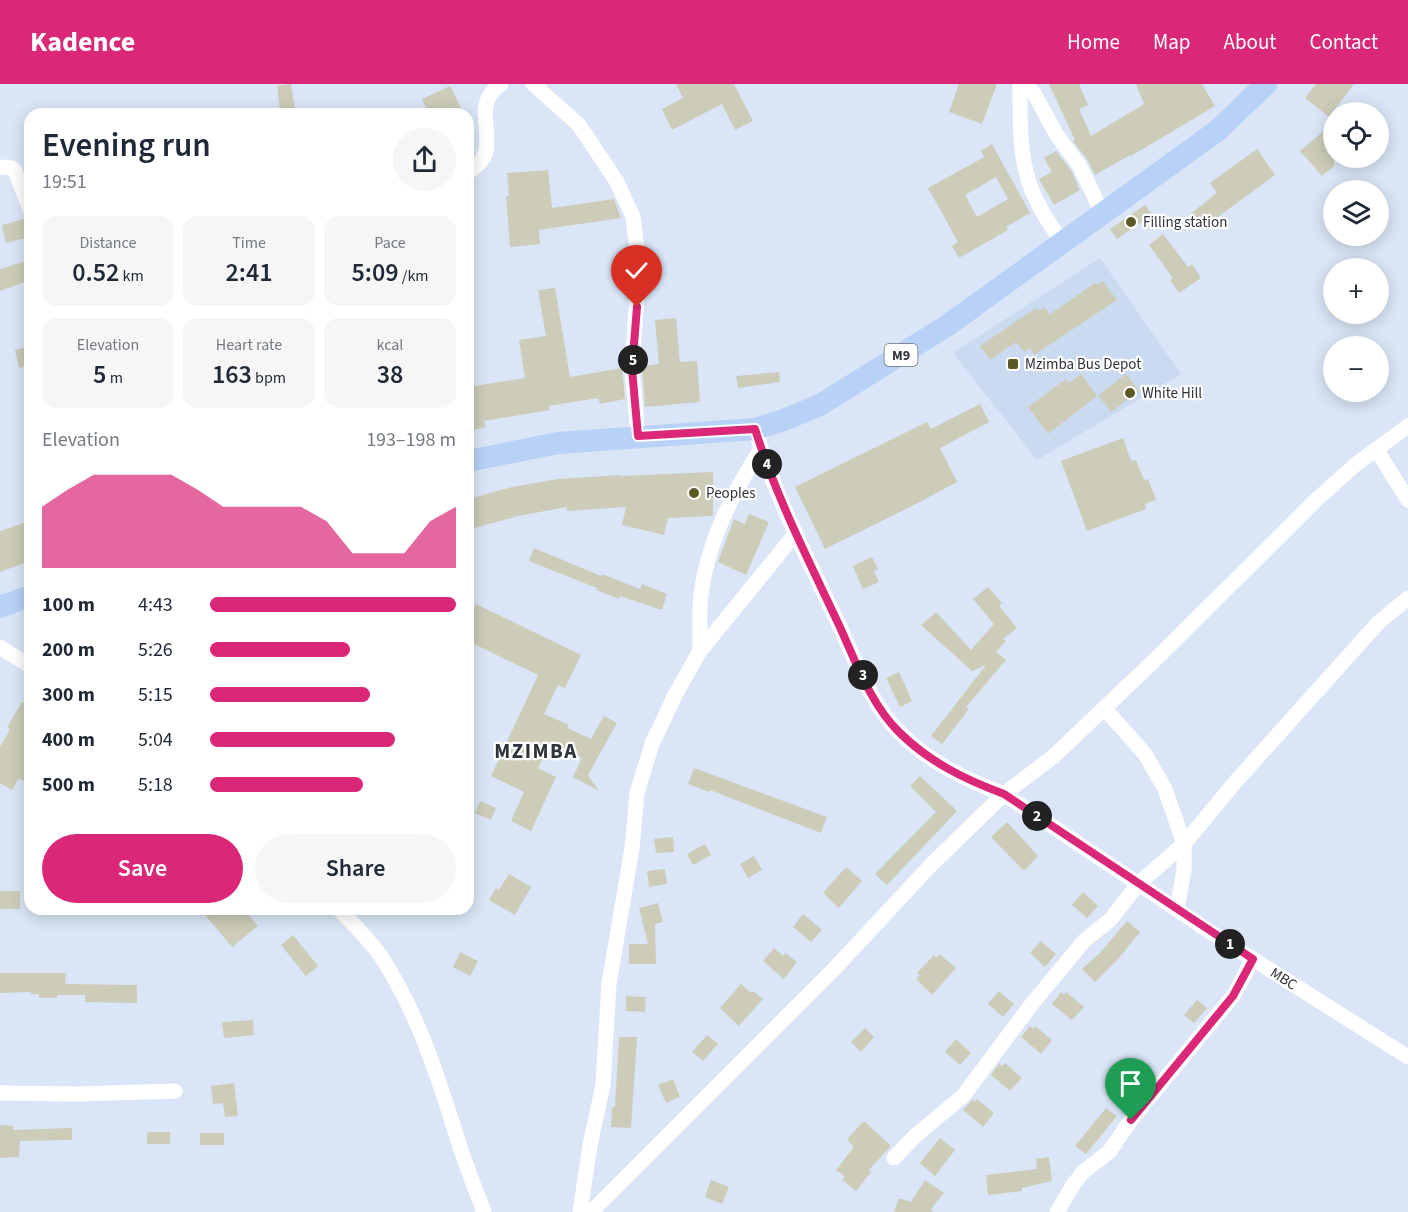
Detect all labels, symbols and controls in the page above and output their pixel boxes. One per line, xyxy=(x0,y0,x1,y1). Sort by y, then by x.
text: Kadence xyxy=(30,22,135,62)
text: Home xyxy=(1067,27,1120,57)
text: Map xyxy=(1153,27,1191,57)
text: About xyxy=(1224,27,1276,57)
text: Contact xyxy=(1309,27,1378,57)
map controls xyxy=(1323,102,1389,402)
button: locate xyxy=(1323,102,1389,168)
text: Evening run xyxy=(42,122,211,169)
button: share xyxy=(393,128,456,191)
text: 19:51 xyxy=(42,168,87,196)
button: layers xyxy=(1323,180,1389,246)
place label: Filling station xyxy=(1143,212,1227,233)
marker: Filling station xyxy=(1124,215,1138,229)
text: Distance xyxy=(80,232,136,254)
text: Time xyxy=(232,232,266,254)
text: Pace xyxy=(374,232,406,254)
pin xyxy=(611,245,662,307)
text: 0.52 xyxy=(72,254,119,291)
text: 2:41 xyxy=(225,254,273,291)
text: 5:09 xyxy=(351,254,399,291)
icon: check xyxy=(620,254,653,287)
button: + xyxy=(1323,258,1389,324)
text: km xyxy=(119,265,144,287)
text: /km xyxy=(399,265,429,287)
text: Elevation xyxy=(77,334,139,356)
text: Heart rate xyxy=(216,334,282,356)
text: kcal xyxy=(377,334,403,356)
button: − xyxy=(1323,336,1389,402)
road number: M9 xyxy=(884,344,918,366)
pin: 5 xyxy=(618,345,648,375)
text: 5 xyxy=(629,349,637,371)
place label: Mzimba Bus Depot xyxy=(1025,354,1141,375)
text: 5 xyxy=(93,356,106,393)
text: 163 xyxy=(212,356,252,393)
text: 38 xyxy=(377,356,403,393)
marker: Mzimba Bus Depot xyxy=(1006,357,1020,371)
text: m xyxy=(106,367,123,389)
text: bpm xyxy=(252,367,286,389)
place label: White Hill xyxy=(1142,383,1202,404)
marker: White Hill xyxy=(1123,386,1137,400)
text: Elevation xyxy=(42,426,120,454)
text: 193–198 m xyxy=(366,426,456,454)
pin: 4 xyxy=(752,449,782,479)
text: 4 xyxy=(763,453,771,475)
place label: Peoples xyxy=(706,483,756,504)
marker: Peoples xyxy=(687,486,701,500)
text: 100 m xyxy=(42,591,95,619)
text: 4:43 xyxy=(138,591,173,619)
text: 200 m xyxy=(42,636,95,664)
text: 5:26 xyxy=(138,636,173,664)
pin: 3 xyxy=(848,660,878,690)
text: 3 xyxy=(859,664,867,686)
text: 300 m xyxy=(42,681,95,709)
text: 5:15 xyxy=(138,681,173,709)
text: 400 m xyxy=(42,726,95,754)
text: 5:04 xyxy=(138,726,173,754)
district label: MZIMBA xyxy=(494,736,578,766)
text: 500 m xyxy=(42,771,95,799)
text: 5:18 xyxy=(138,771,173,799)
pin: 2 xyxy=(1022,801,1052,831)
text: 2 xyxy=(1033,805,1041,827)
button: Save xyxy=(42,834,243,903)
button: Share xyxy=(255,834,456,903)
pin: 1 xyxy=(1215,929,1245,959)
text: 1 xyxy=(1226,933,1234,955)
street label: MBC xyxy=(1266,963,1301,996)
pin xyxy=(1105,1058,1156,1120)
icon: arrive xyxy=(1114,1067,1147,1100)

